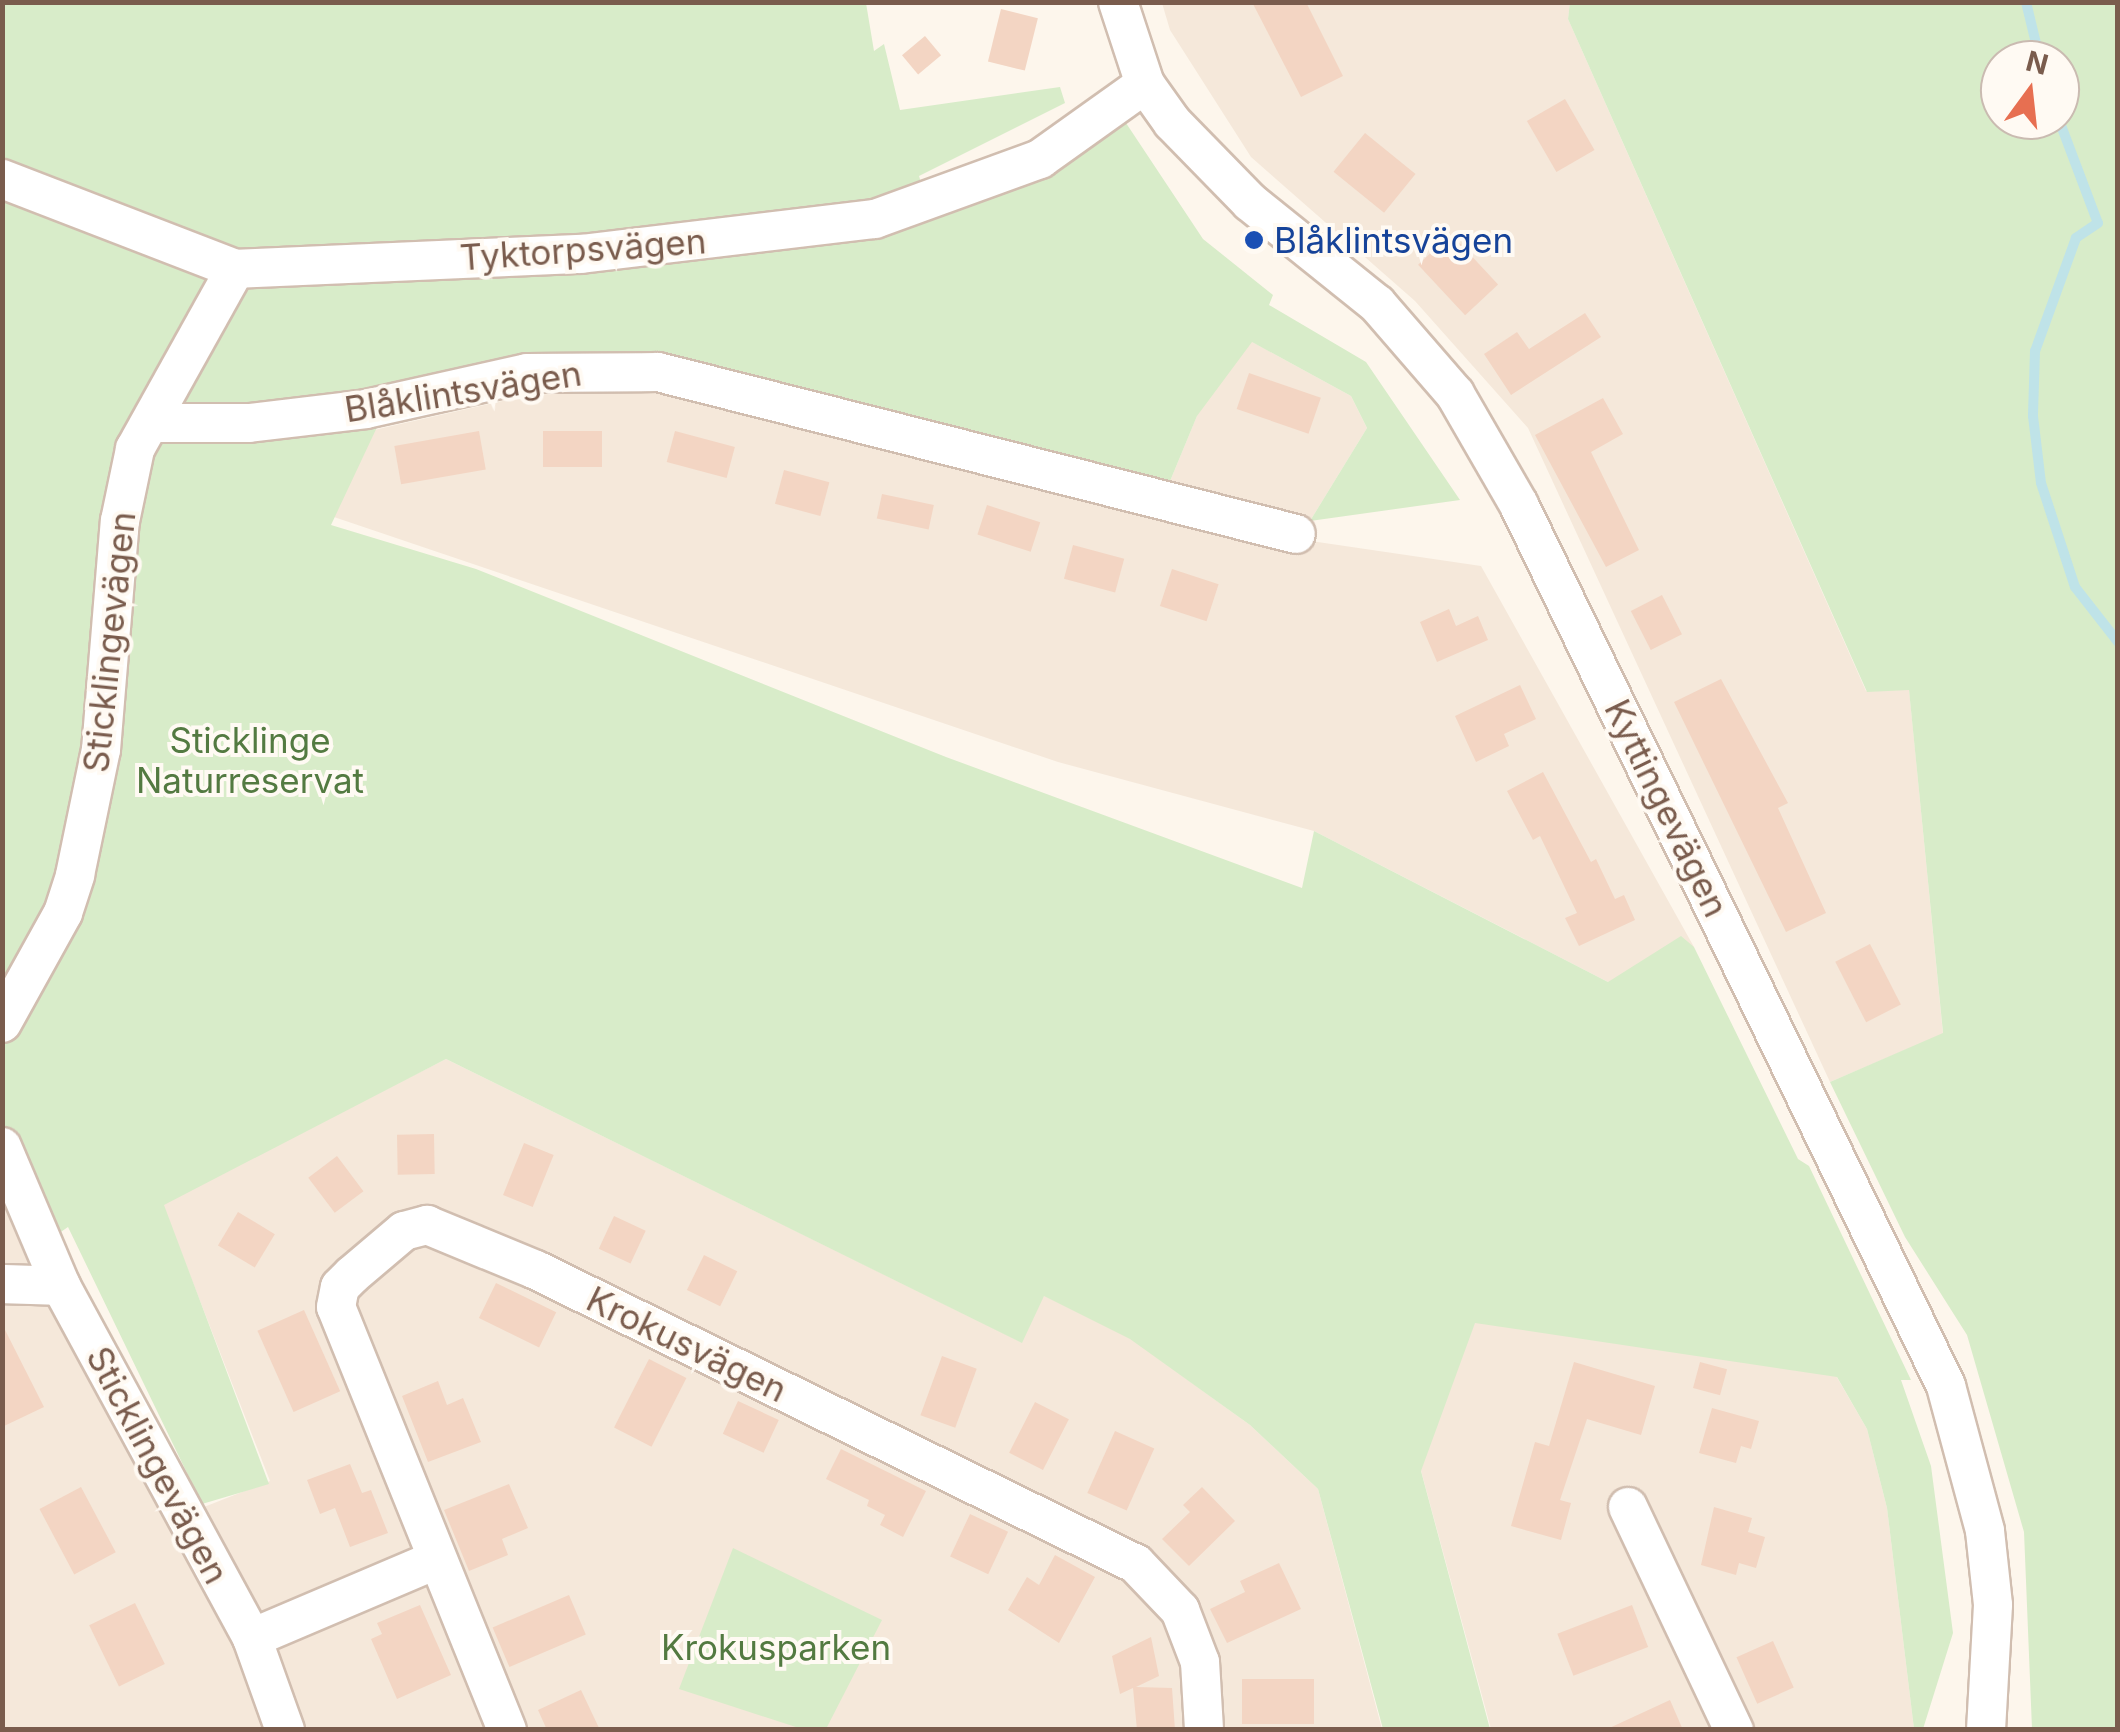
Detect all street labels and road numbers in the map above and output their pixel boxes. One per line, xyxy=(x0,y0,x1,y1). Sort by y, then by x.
street label: Tyktorpsvägen xyxy=(458,219,708,279)
street label: Blåklintsvägen xyxy=(342,352,584,430)
street label: Sticklingevägen xyxy=(74,509,144,775)
street label: Kyttingevägen xyxy=(1596,693,1738,923)
street label: Krokusvägen xyxy=(580,1278,794,1410)
street label: Sticklingevägen xyxy=(78,1339,238,1591)

